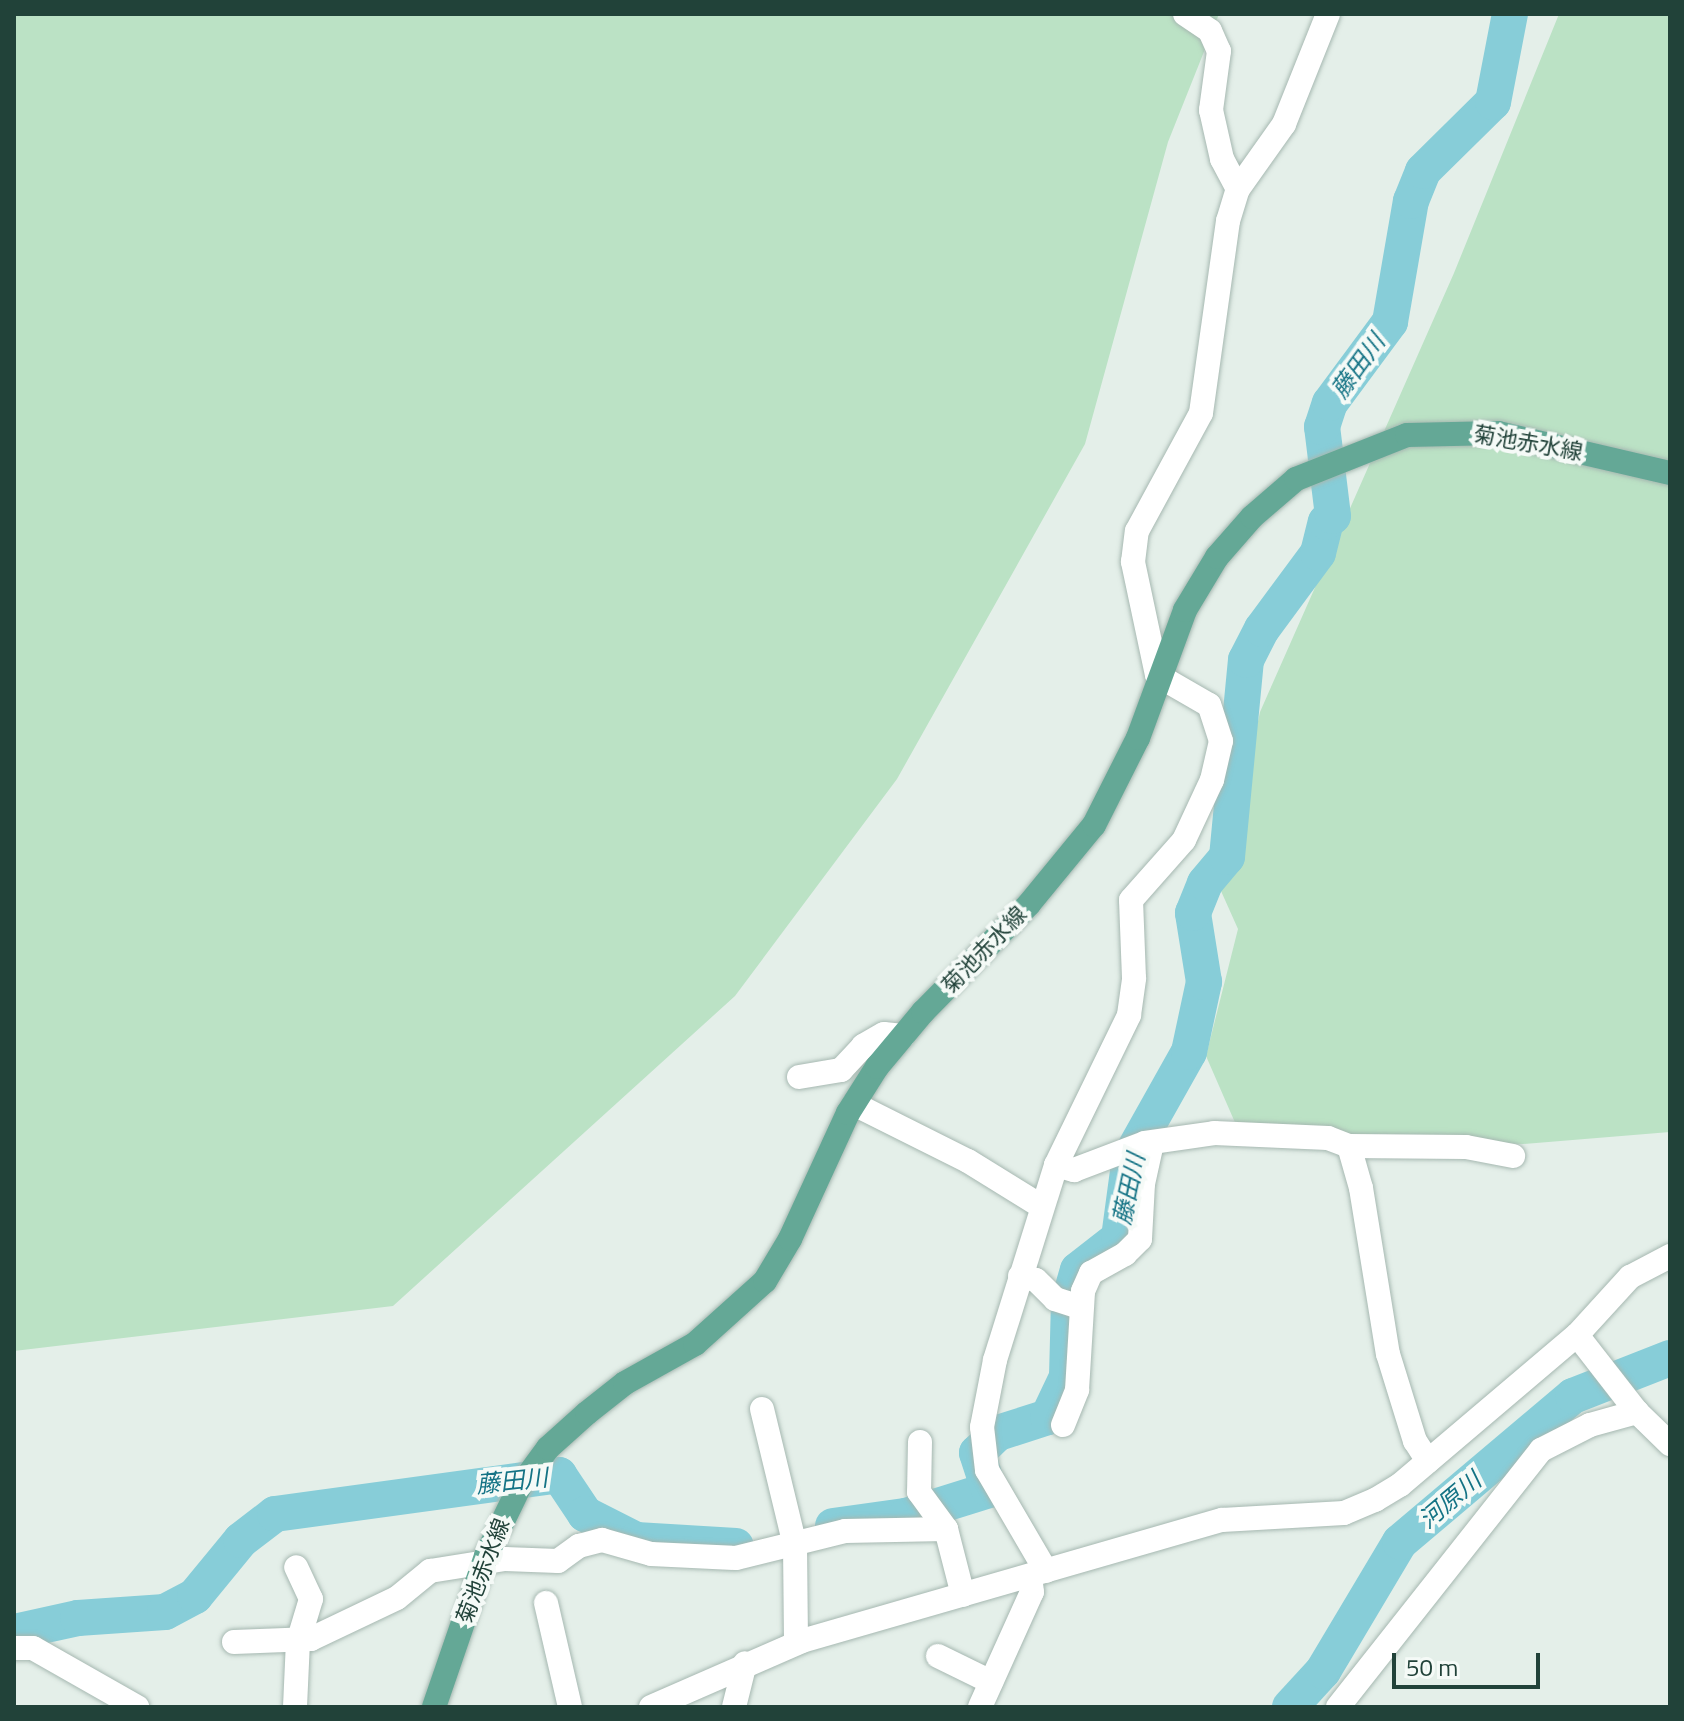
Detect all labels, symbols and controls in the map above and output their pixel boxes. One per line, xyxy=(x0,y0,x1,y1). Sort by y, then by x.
water label: 藤田川 xyxy=(1325,328,1391,404)
street label: 菊池赤水線 xyxy=(1472,420,1584,466)
street label: 菊池赤水線 xyxy=(936,901,1032,999)
water label: 藤田川 xyxy=(1107,1151,1151,1227)
water label: 藤田川 xyxy=(475,1463,549,1499)
water label: 河原川 xyxy=(1413,1466,1487,1534)
street label: 菊池赤水線 xyxy=(451,1515,515,1627)
scale bar xyxy=(1396,1637,1544,1687)
text: 50 m xyxy=(1406,1649,1458,1685)

